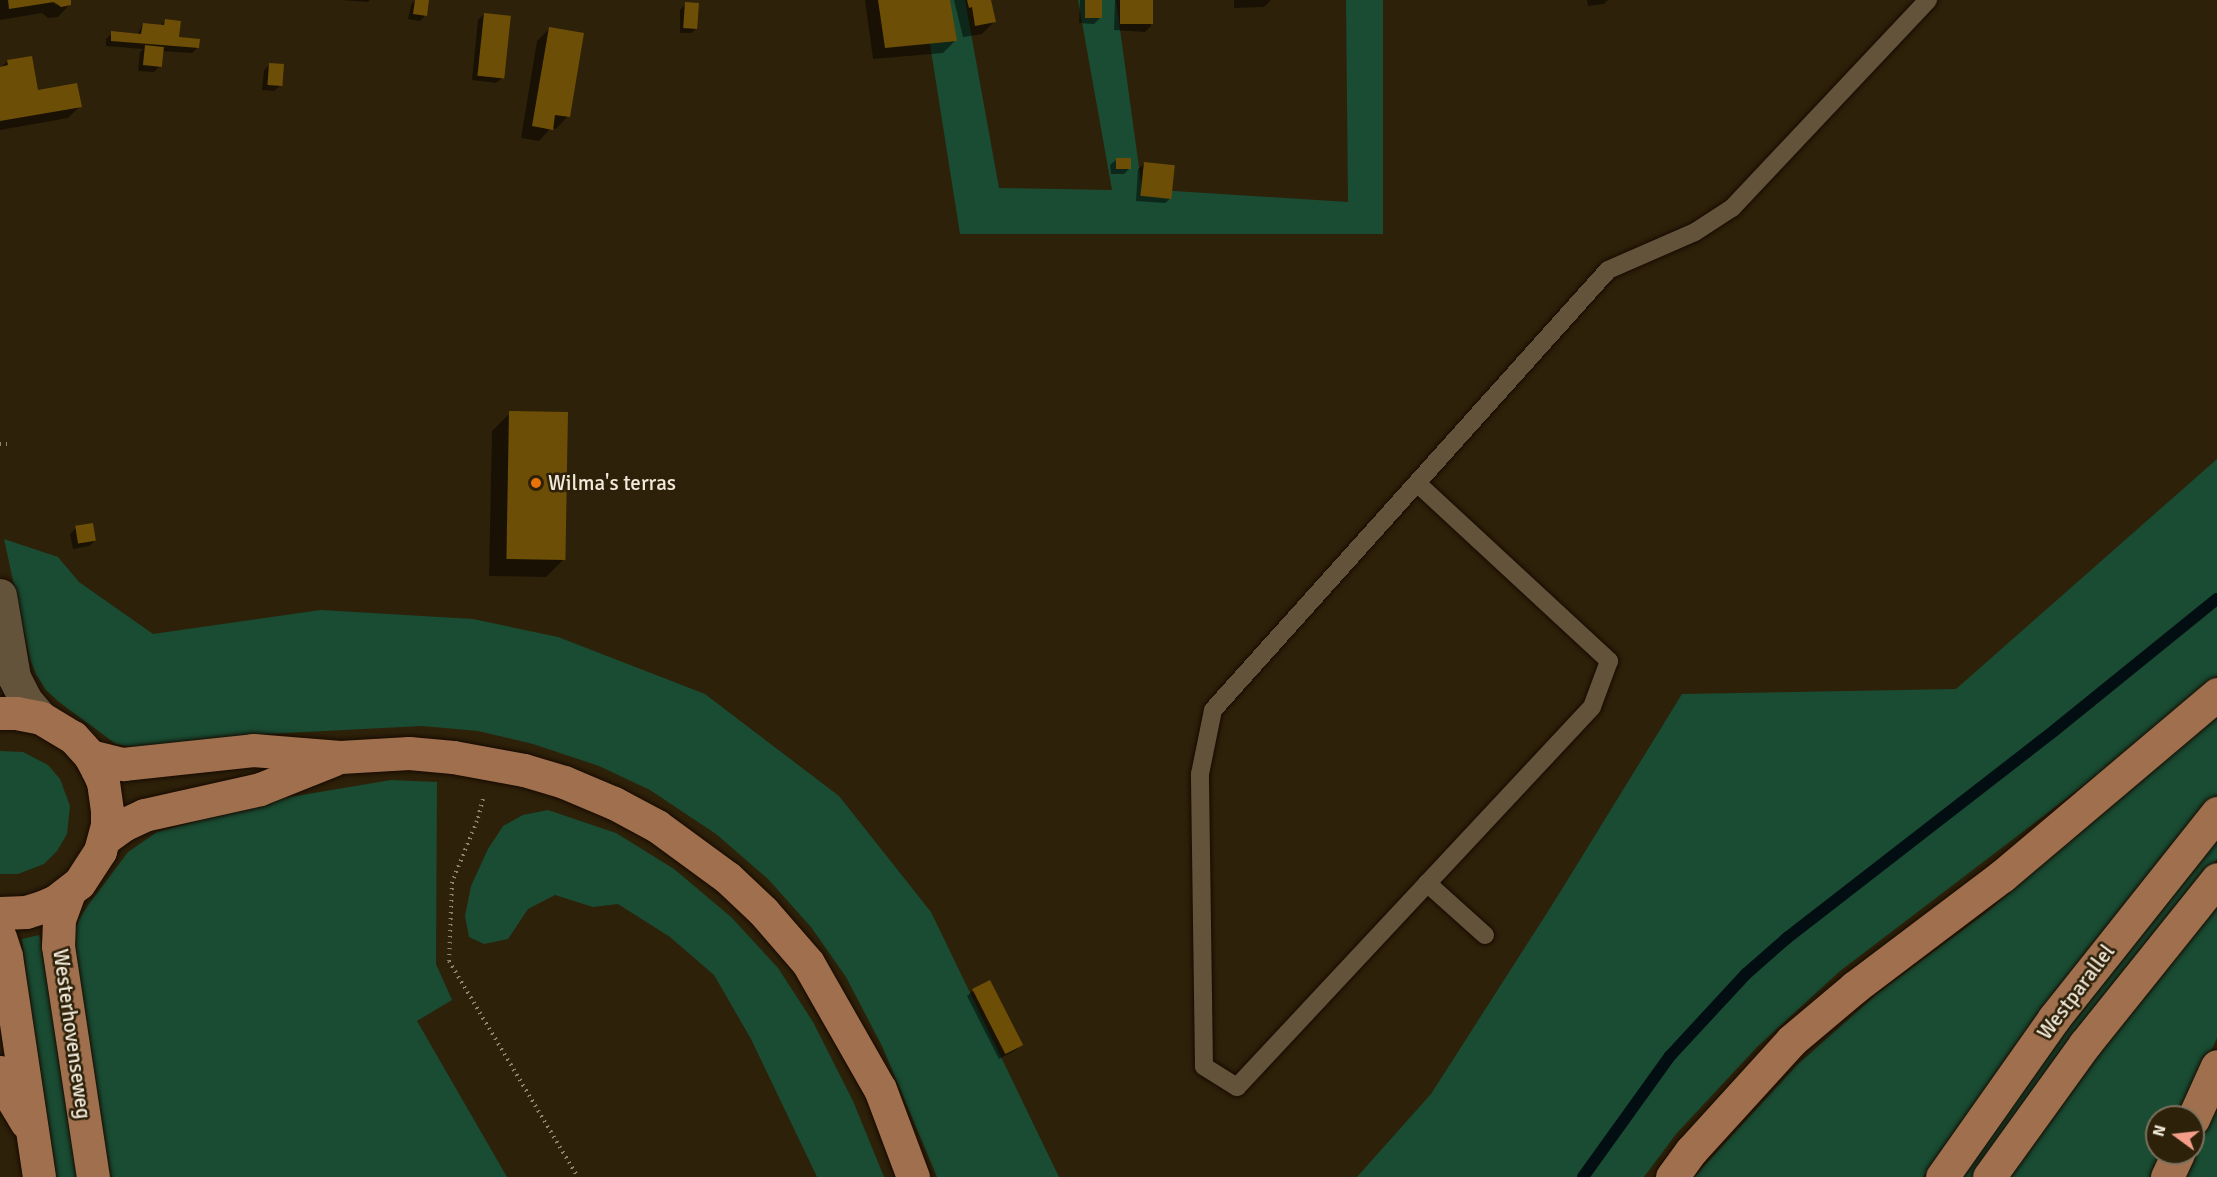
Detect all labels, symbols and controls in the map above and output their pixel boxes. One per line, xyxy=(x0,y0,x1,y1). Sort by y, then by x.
place label: Wilma's terras xyxy=(548,470,676,496)
marker: Wilma's terras xyxy=(529,476,543,490)
street label: Westparallel xyxy=(2032,939,2120,1045)
street label: Westerhovenseweg xyxy=(48,947,96,1121)
north arrow xyxy=(2145,1105,2205,1165)
text: N xyxy=(2148,1123,2171,1139)

